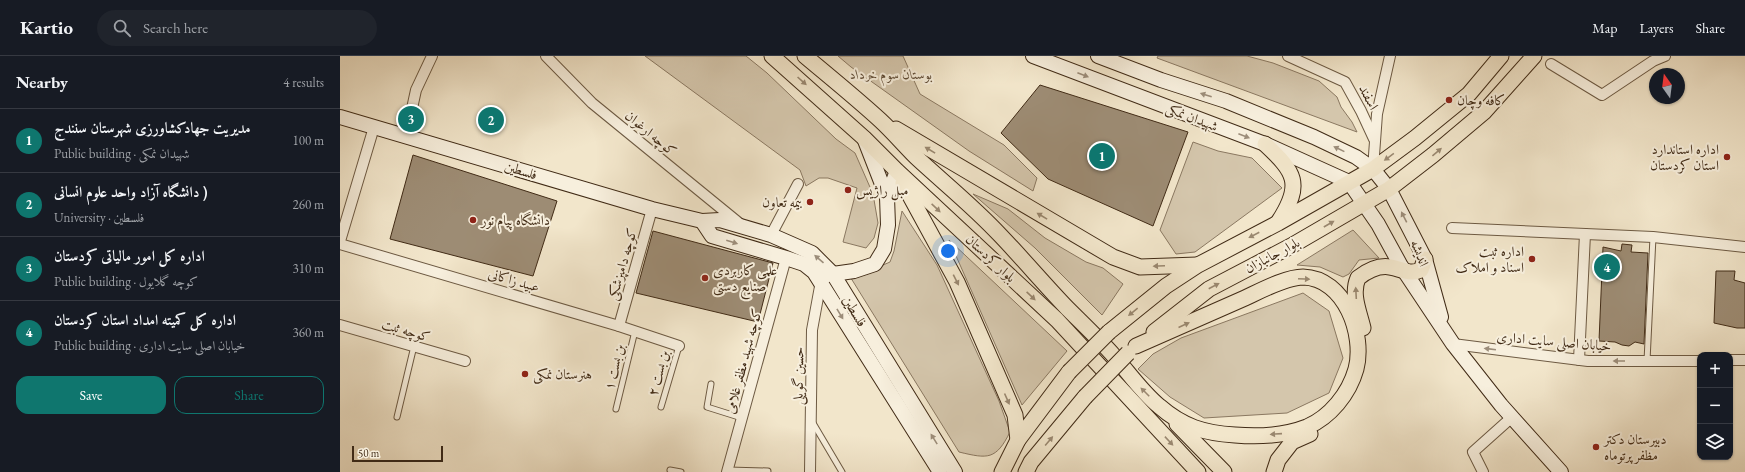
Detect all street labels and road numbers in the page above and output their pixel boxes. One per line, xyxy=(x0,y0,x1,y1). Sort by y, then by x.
street label: اسفند xyxy=(1355,81,1383,113)
street label: شهیدان نمکی xyxy=(1163,99,1221,136)
street label: کوچه ارغوان xyxy=(621,106,680,161)
street label: فلسطین xyxy=(502,157,540,183)
street label: کوچه دامپزشکی xyxy=(603,226,642,303)
street label: بلوار کردستان xyxy=(962,230,1020,286)
street label: بلوار جانبازان xyxy=(1241,233,1303,277)
street label: اندیشه xyxy=(1407,237,1433,269)
street label: عبید زاکانی xyxy=(486,264,542,296)
street label: فلسطین xyxy=(839,292,871,330)
street label: کوچه شهید مظفر غلامی xyxy=(720,307,767,416)
street label: کوچه ثبت xyxy=(379,314,432,346)
street label: خیابان اصلی سایت اداری xyxy=(1496,327,1612,356)
street label: بن بست ۱ xyxy=(600,342,628,392)
street label: حسین گویلی xyxy=(788,347,809,405)
street label: بن بست ۲ xyxy=(643,348,673,398)

